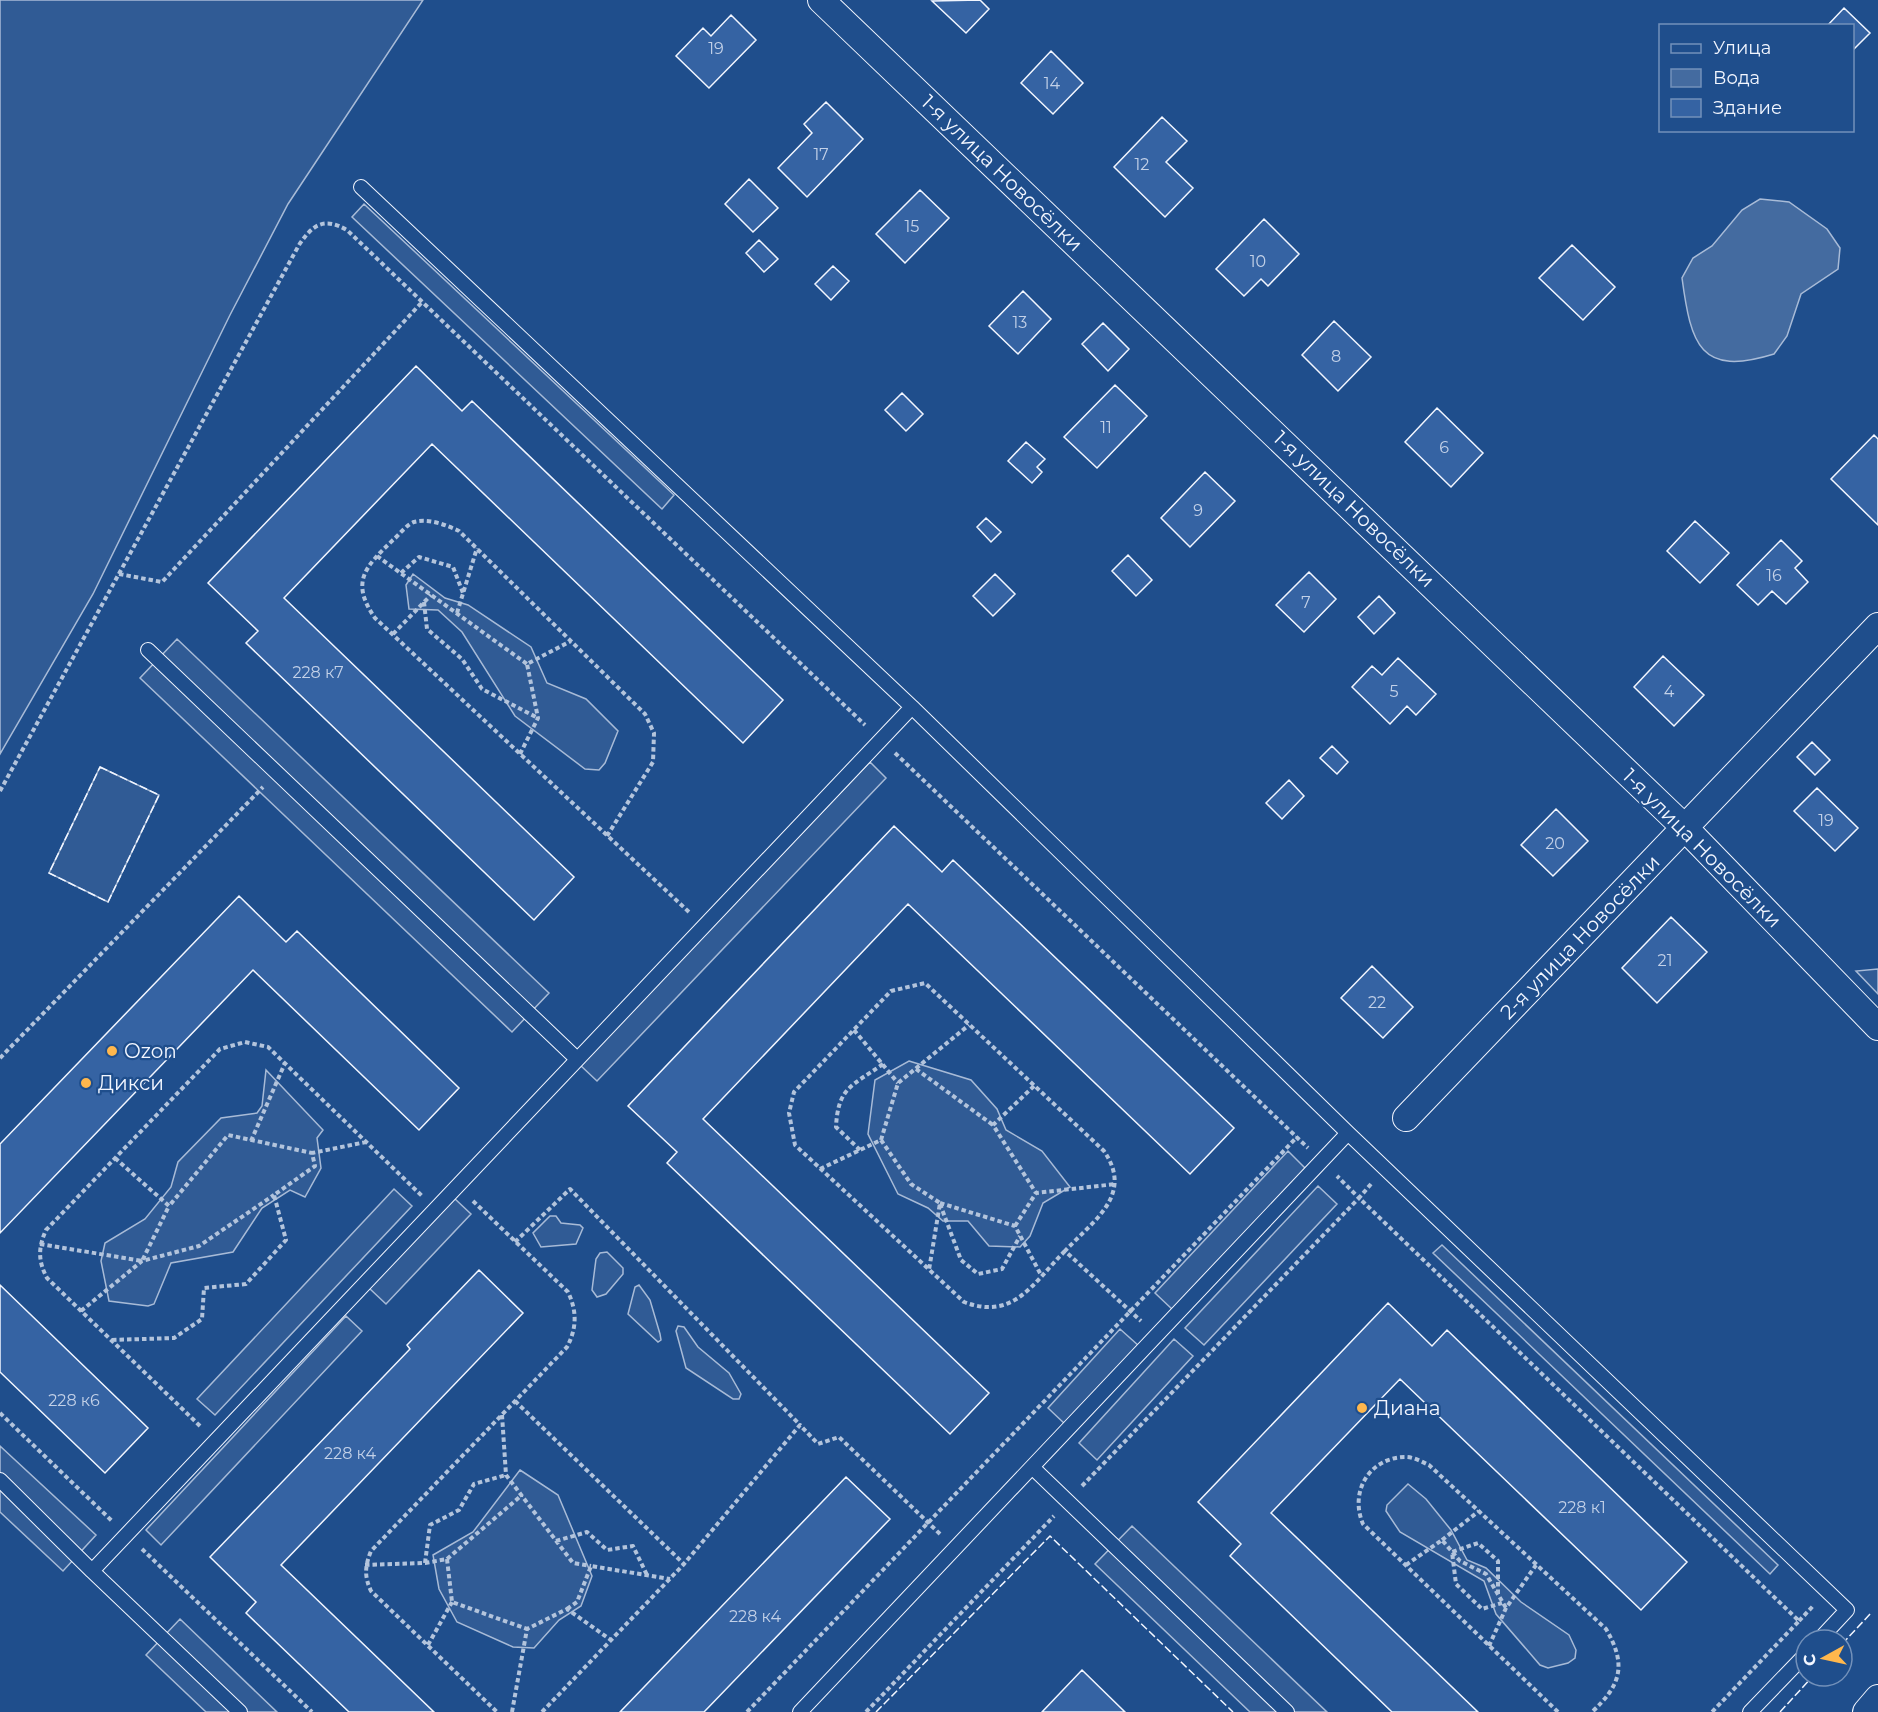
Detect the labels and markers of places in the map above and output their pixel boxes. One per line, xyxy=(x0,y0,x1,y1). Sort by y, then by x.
place label: Ozon xyxy=(124,1039,177,1063)
marker: Ozon xyxy=(105,1044,119,1058)
place label: Дикси xyxy=(98,1071,164,1095)
marker: Дикси xyxy=(79,1076,93,1090)
place label: Диана xyxy=(1374,1396,1440,1420)
marker: Диана xyxy=(1355,1401,1369,1415)

